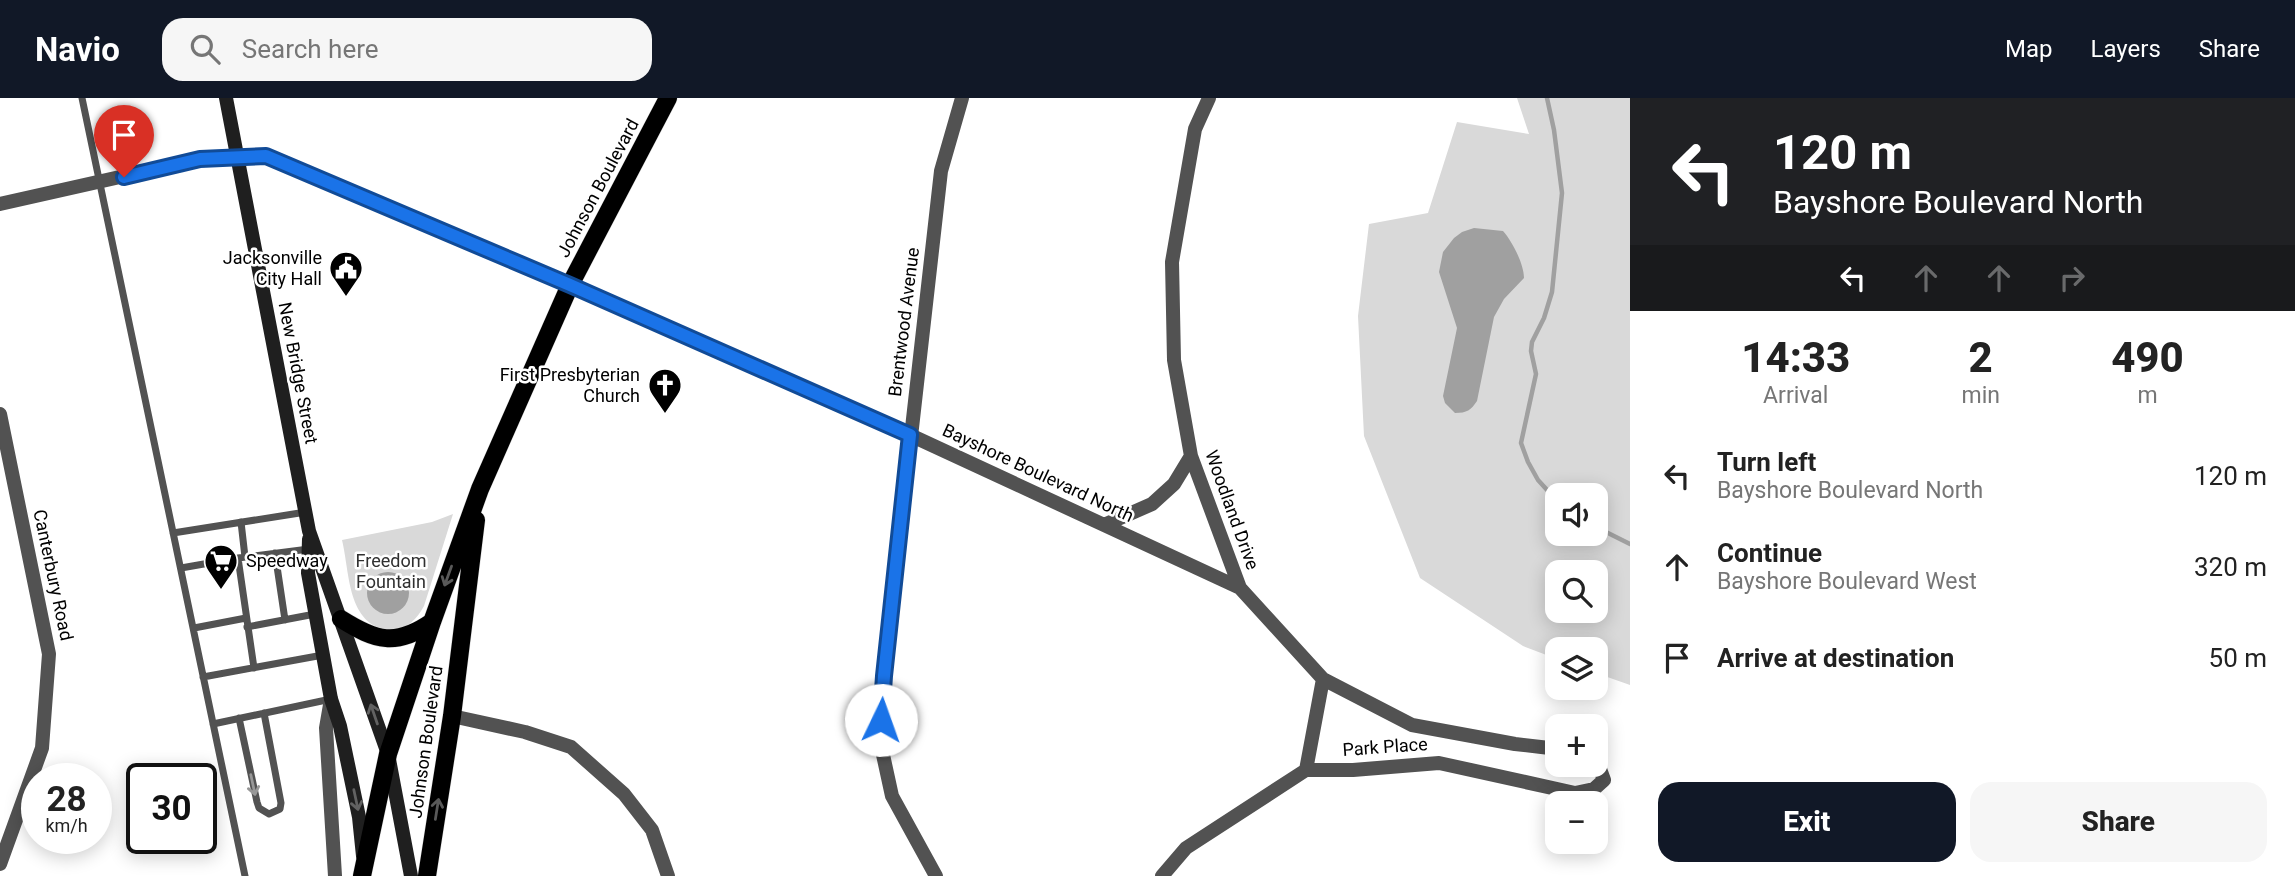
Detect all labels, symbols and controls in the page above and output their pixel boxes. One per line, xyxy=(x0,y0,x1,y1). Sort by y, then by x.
search box xyxy=(162,18,652,81)
text: Navio xyxy=(35,30,120,69)
icon: search xyxy=(186,30,224,68)
text: Search here xyxy=(242,34,379,64)
text: Map xyxy=(2005,35,2053,63)
text: Layers xyxy=(2091,35,2161,63)
text: Share xyxy=(2199,35,2260,63)
pin xyxy=(94,105,154,177)
street label: Johnson Boulevard xyxy=(552,115,643,261)
icon: arrive xyxy=(105,116,143,154)
text: 120 m xyxy=(1773,124,1912,181)
icon: left xyxy=(1658,126,1749,217)
text: Bayshore Boulevard North xyxy=(1773,183,2143,221)
street label: Brentwood Avenue xyxy=(884,246,923,398)
place label: Jacksonville City Hall xyxy=(223,247,322,289)
public building icon: Jacksonville City Hall xyxy=(327,249,365,298)
icon: left xyxy=(1834,259,1872,297)
icon: ahead xyxy=(1907,259,1945,297)
icon: ahead xyxy=(1980,259,2018,297)
icon: right xyxy=(2053,259,2091,297)
street label: New Bridge Street xyxy=(274,300,323,446)
text: 14:33 xyxy=(1741,333,1850,382)
text: 2 xyxy=(1969,333,1993,382)
text: 490 xyxy=(2111,333,2184,382)
place label: First Presbyterian Church xyxy=(500,364,640,406)
church icon: First Presbyterian Church xyxy=(646,366,684,415)
text: Arrival xyxy=(1763,382,1828,409)
text: min xyxy=(1961,382,2000,409)
text: m xyxy=(2137,382,2158,409)
street label: Bayshore Boulevard North xyxy=(939,419,1137,526)
street label: Woodland Drive xyxy=(1201,447,1264,572)
text: Turn left xyxy=(1717,447,1816,477)
icon: left xyxy=(1658,457,1696,495)
text: 120 m xyxy=(2194,461,2267,491)
text: Bayshore Boulevard North xyxy=(1717,477,1983,504)
map controls xyxy=(1545,483,1608,854)
button: sound xyxy=(1545,483,1608,546)
street label: Canterbury Road xyxy=(29,507,78,642)
text: Continue xyxy=(1717,538,1822,568)
supermarket icon: Speedway xyxy=(202,542,240,591)
icon: ahead xyxy=(1658,548,1696,586)
place label: Speedway xyxy=(246,550,328,571)
park label: Freedom Fountain xyxy=(356,550,426,592)
text: 320 m xyxy=(2194,552,2267,582)
button: search xyxy=(1545,560,1608,623)
one-way arrow xyxy=(441,565,454,587)
text: Bayshore Boulevard West xyxy=(1717,568,1977,595)
button: layers xyxy=(1545,637,1608,700)
icon: arrive xyxy=(1658,639,1696,677)
text: Arrive at destination xyxy=(1717,643,1954,673)
text: 50 m xyxy=(2209,643,2267,673)
street label: Johnson Boulevard xyxy=(404,664,447,819)
position arrow xyxy=(844,683,918,757)
one-way arrow xyxy=(367,704,379,726)
button: + xyxy=(1545,714,1608,777)
street label: Park Place xyxy=(1342,733,1428,760)
speed limit sign: 30 xyxy=(126,763,217,854)
one-way arrow xyxy=(247,773,261,796)
text: 28 xyxy=(46,779,87,820)
button: Exit xyxy=(1658,782,1956,862)
button: Share xyxy=(1970,782,2267,862)
one-way arrow xyxy=(350,788,363,811)
button: − xyxy=(1545,791,1608,854)
one-way arrow xyxy=(431,798,444,820)
text: km/h xyxy=(45,815,88,836)

